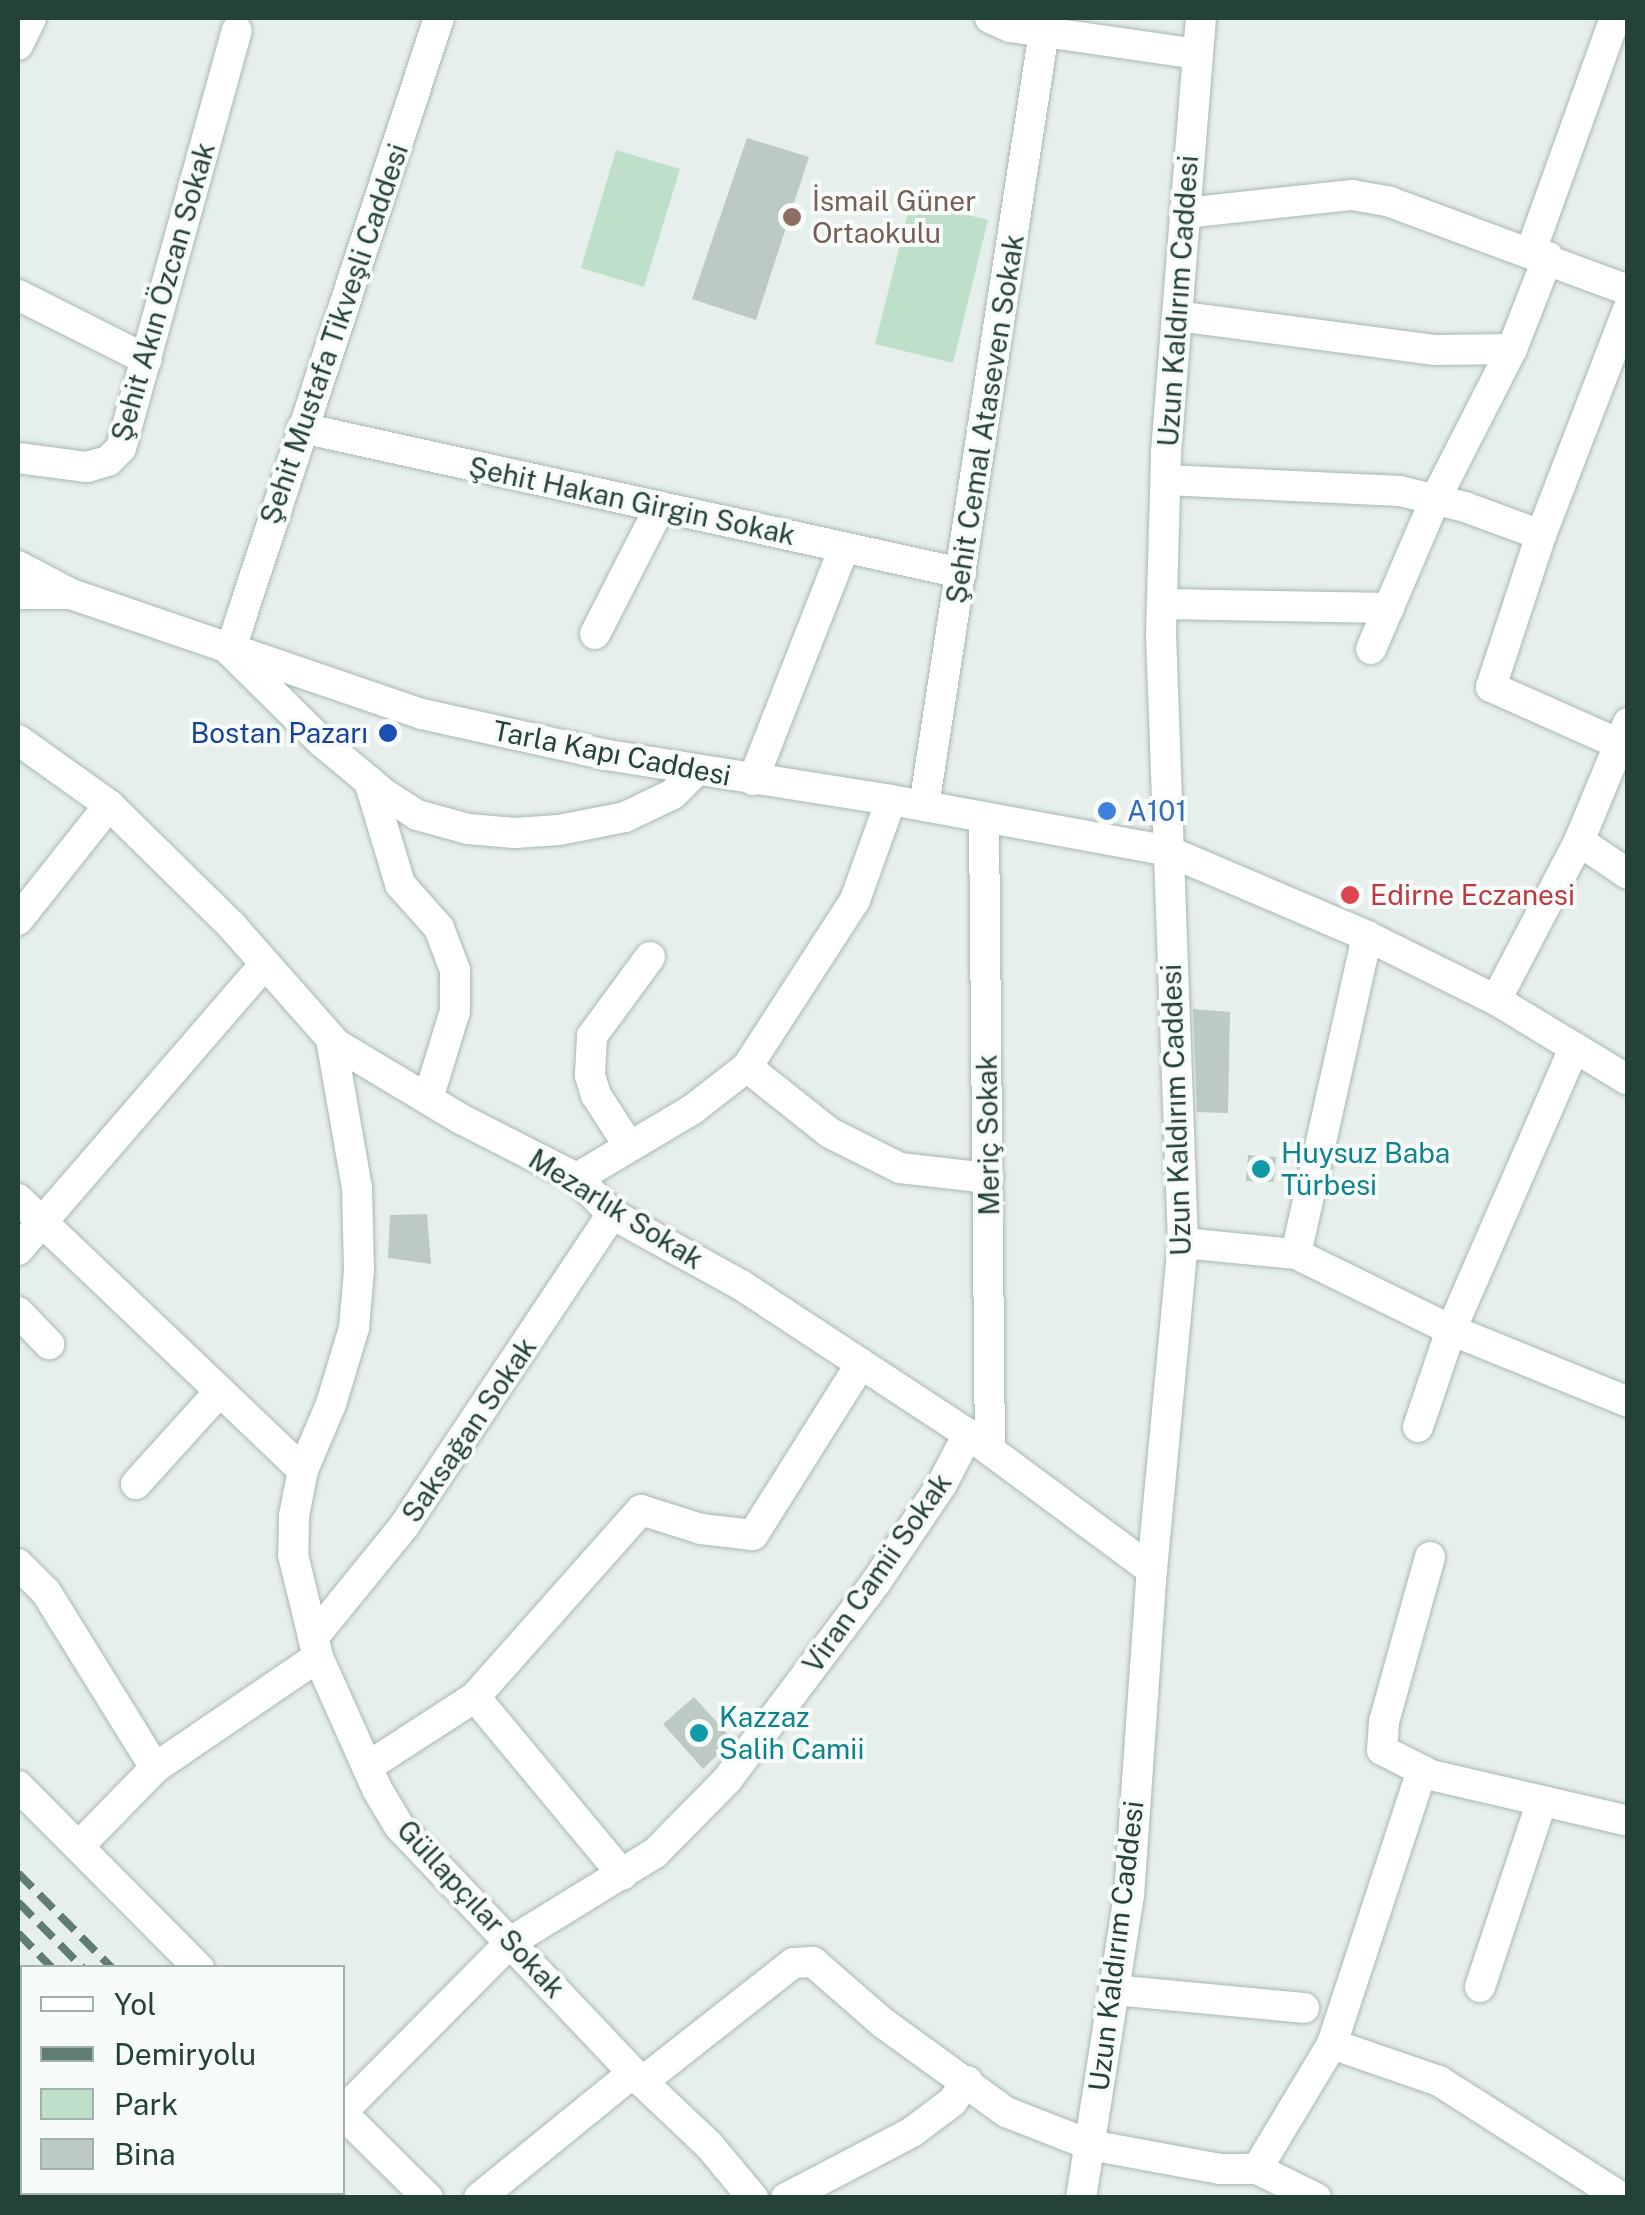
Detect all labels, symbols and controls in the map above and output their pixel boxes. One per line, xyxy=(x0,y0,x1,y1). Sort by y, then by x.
street label: Şehit Akın Özcan Sokak xyxy=(104,139,222,445)
street label: Şehit Mustafa Tikveşli Caddesi xyxy=(253,139,415,529)
street label: Uzun Kaldırım Caddesi xyxy=(1151,154,1205,448)
place label: İsmail Güner Ortaokulu xyxy=(812,184,976,250)
marker: İsmail Güner Ortaokulu xyxy=(781,206,803,228)
street label: Şehit Cemal Ataseven Sokak xyxy=(939,232,1031,606)
street label: Şehit Hakan Girgin Sokak xyxy=(466,450,798,552)
street label: Tarla Kapı Caddesi xyxy=(490,713,734,793)
place label: Bostan Pazarı xyxy=(190,716,368,750)
marker: Bostan Pazarı xyxy=(377,722,399,744)
place label: A101 xyxy=(1127,794,1187,828)
marker: A101 xyxy=(1096,800,1118,822)
place label: Edirne Eczanesi xyxy=(1370,878,1575,912)
marker: Edirne Eczanesi xyxy=(1339,884,1361,906)
street label: Uzun Kaldırım Caddesi xyxy=(1154,963,1198,1257)
street label: Meriç Sokak xyxy=(970,1054,1006,1216)
place label: Huysuz Baba Türbesi xyxy=(1281,1136,1450,1202)
street label: Mezarlık Sokak xyxy=(523,1142,709,1276)
marker: Huysuz Baba Türbesi xyxy=(1250,1158,1272,1180)
street label: Saksağan Sokak xyxy=(395,1331,543,1529)
street label: Viran Camii Sokak xyxy=(796,1467,958,1679)
place label: Kazzaz Salih Camii xyxy=(719,1700,864,1766)
marker: Kazzaz Salih Camii xyxy=(688,1722,710,1744)
street label: Uzun Kaldırım Caddesi xyxy=(1082,1799,1150,2093)
street label: Güllapçılar Sokak xyxy=(390,1813,572,2005)
legend xyxy=(20,1965,345,2195)
text: Yol xyxy=(114,1986,156,2022)
text: Demiryolu xyxy=(114,2036,256,2072)
text: Park xyxy=(114,2086,178,2122)
text: Bina xyxy=(114,2136,176,2172)

